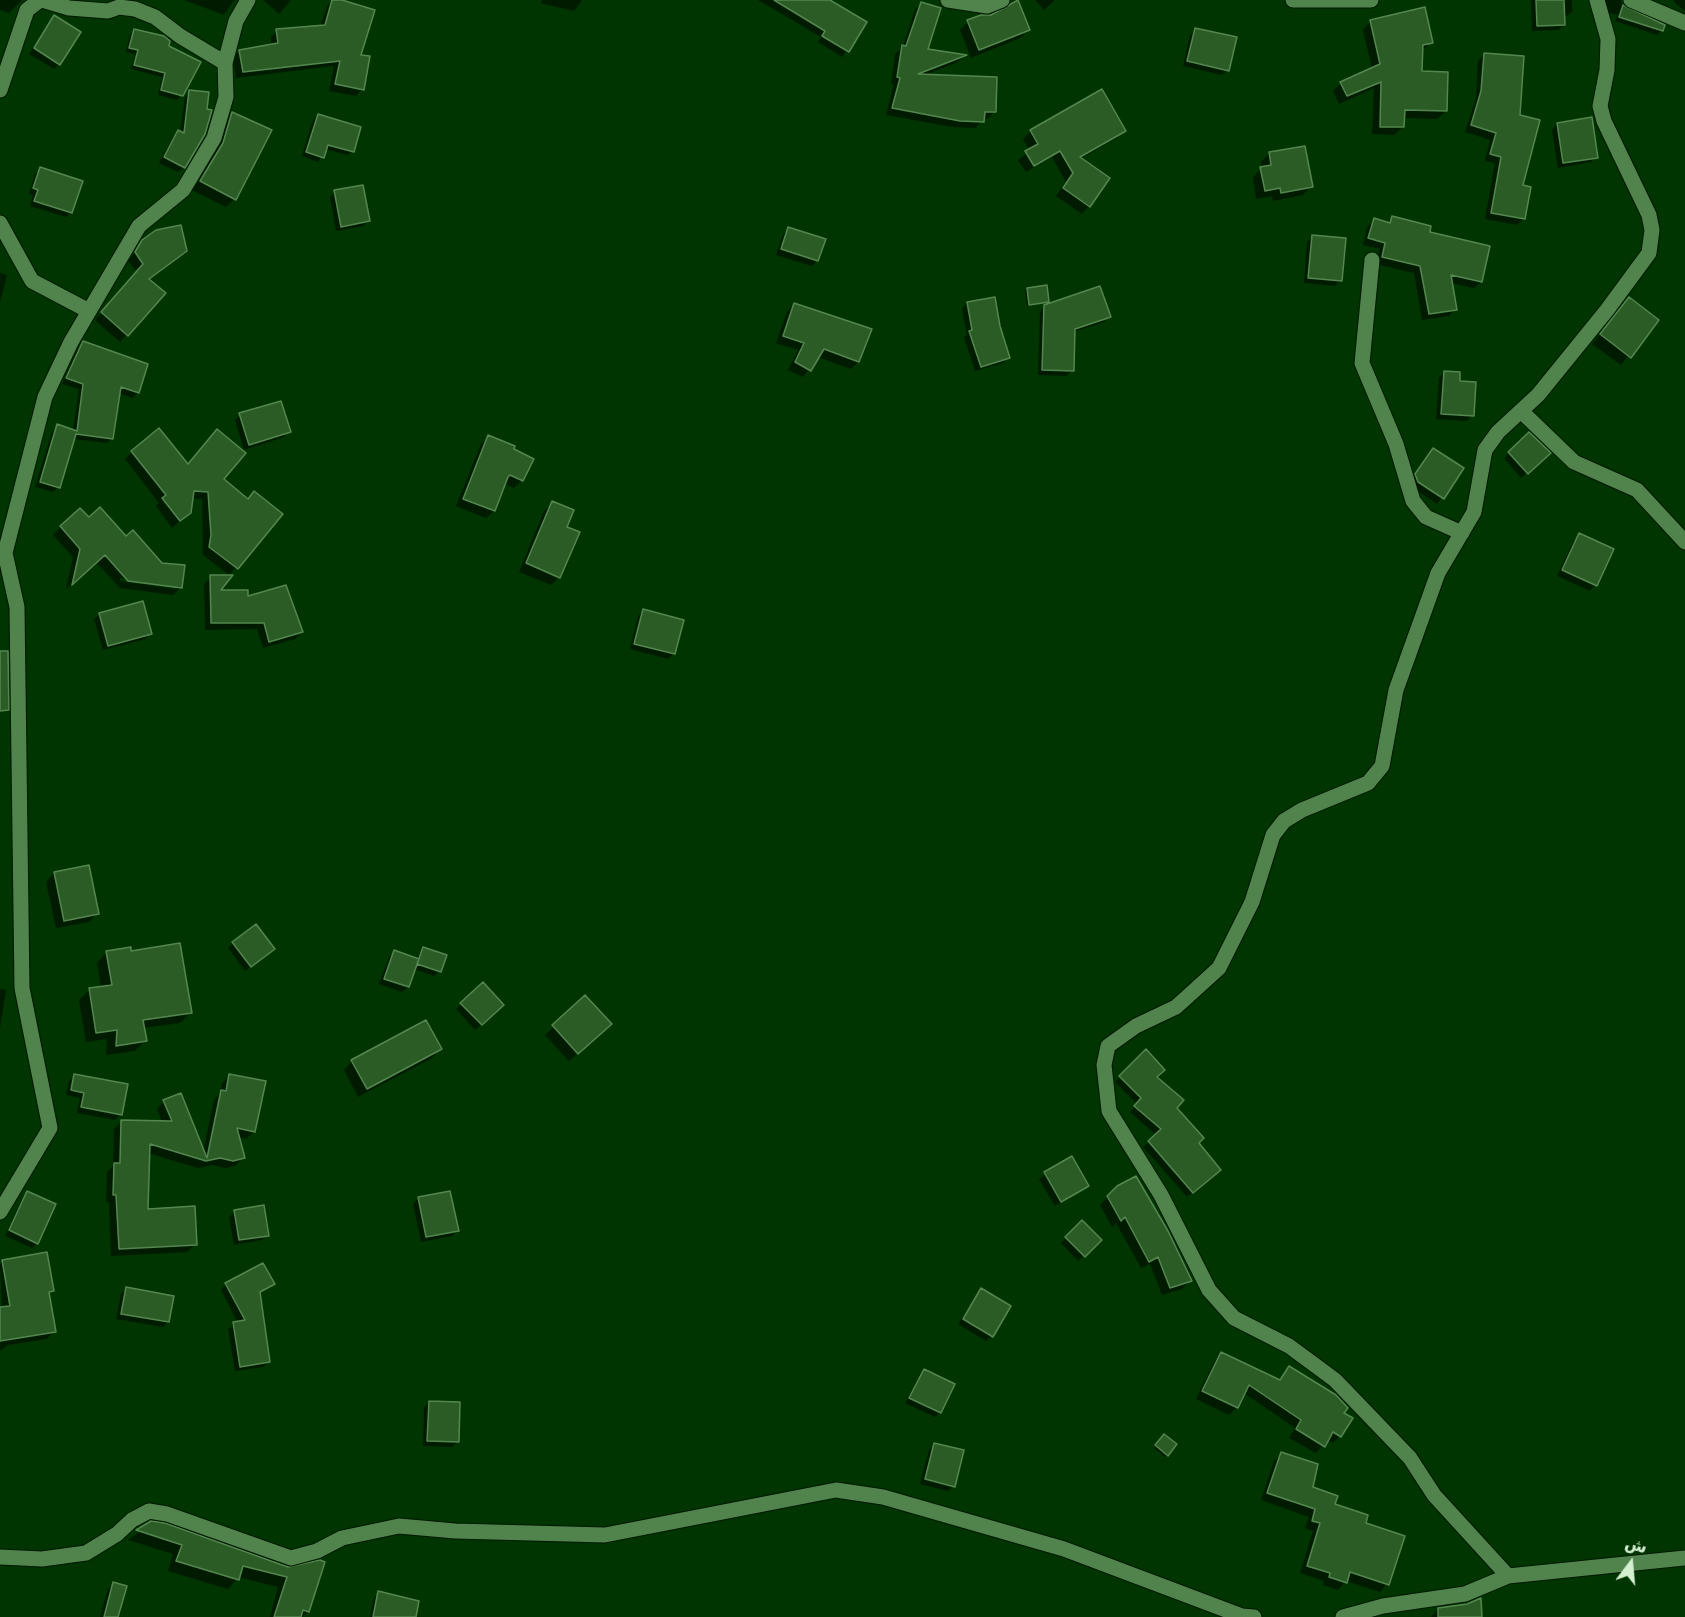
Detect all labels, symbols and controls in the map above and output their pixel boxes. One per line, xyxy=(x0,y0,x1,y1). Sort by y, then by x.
north arrow xyxy=(1601,1533,1661,1593)
text: ش xyxy=(1623,1533,1649,1557)

